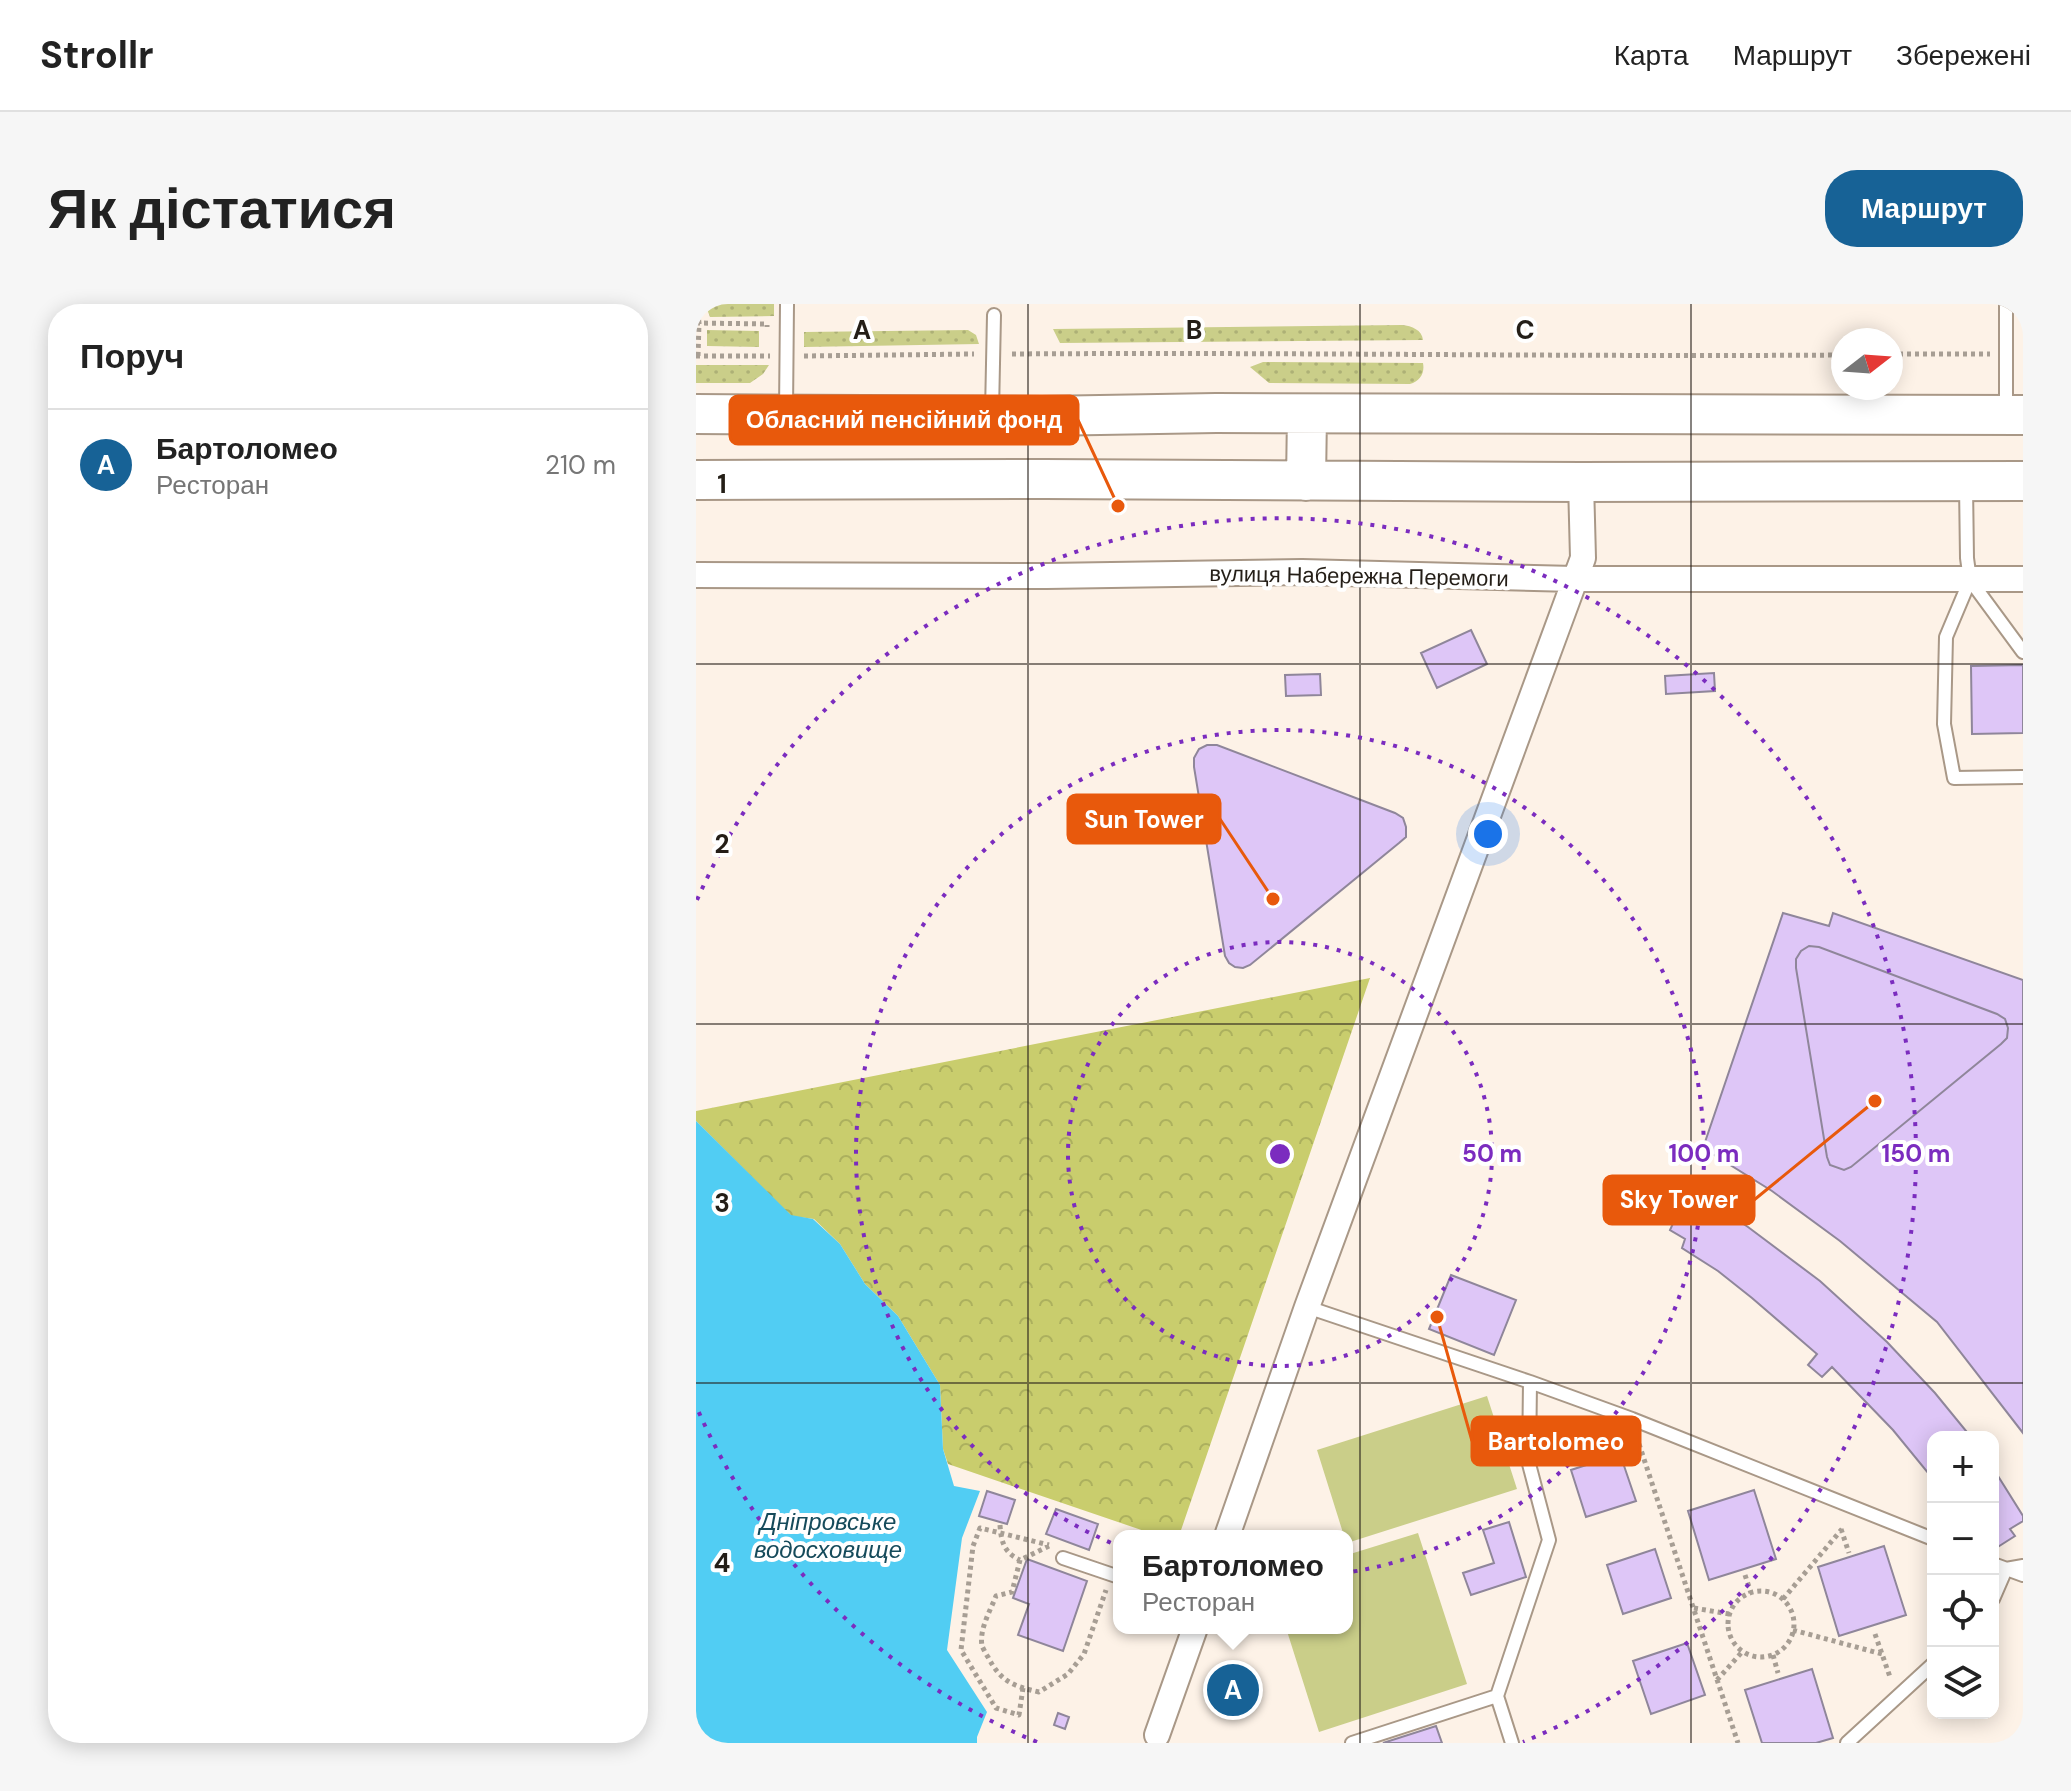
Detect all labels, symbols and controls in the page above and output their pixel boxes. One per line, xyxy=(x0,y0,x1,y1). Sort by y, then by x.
text: Strollr xyxy=(40,30,154,80)
text: Карта xyxy=(1614,37,1689,74)
text: Маршрут xyxy=(1733,37,1852,74)
text: Збережені xyxy=(1896,37,2031,74)
button: Маршрут xyxy=(1825,170,2023,247)
text: Як дістатися xyxy=(48,172,396,245)
text: A xyxy=(853,313,871,347)
text: B xyxy=(1186,313,1202,347)
text: C xyxy=(1515,313,1535,347)
north arrow xyxy=(1831,328,1903,400)
text: Поруч xyxy=(80,334,184,379)
callout: Обласний пенсійний фонд xyxy=(730,396,1078,444)
text: Обласний пенсійний фонд xyxy=(746,404,1062,435)
text: Бартоломео xyxy=(156,429,338,468)
text: A xyxy=(97,448,115,482)
text: 210 m xyxy=(545,448,616,482)
text: 1 xyxy=(717,467,727,501)
text: Ресторан xyxy=(156,468,269,502)
street label: вулиця Набережна Перемоги xyxy=(1209,559,1509,593)
callout: Sun Tower xyxy=(1068,795,1220,843)
text: Sun Tower xyxy=(1084,804,1204,835)
your location xyxy=(1468,814,1508,854)
text: 2 xyxy=(714,827,730,861)
text: 50 m xyxy=(1462,1138,1522,1169)
text: 100 m xyxy=(1669,1138,1739,1169)
text: 150 m xyxy=(1882,1138,1950,1169)
centre of rings xyxy=(1266,1140,1294,1168)
callout: Sky Tower xyxy=(1604,1176,1754,1224)
text: Sky Tower xyxy=(1620,1184,1738,1215)
text: 3 xyxy=(714,1186,730,1220)
callout: Bartolomeo xyxy=(1472,1417,1640,1465)
text: Bartolomeo xyxy=(1488,1426,1624,1457)
map controls xyxy=(1927,1431,1999,1719)
button: + xyxy=(1927,1431,1999,1503)
button: − xyxy=(1927,1503,1999,1575)
water label: Дніпровське водосховище xyxy=(754,1506,902,1565)
popup xyxy=(1113,1530,1353,1634)
text: 4 xyxy=(714,1546,730,1580)
text: Бартоломео xyxy=(1142,1546,1324,1585)
button: locate xyxy=(1927,1575,1999,1647)
text: Ресторан xyxy=(1142,1585,1255,1619)
button: layers xyxy=(1927,1647,1999,1719)
pin: A xyxy=(1207,1660,1259,1720)

